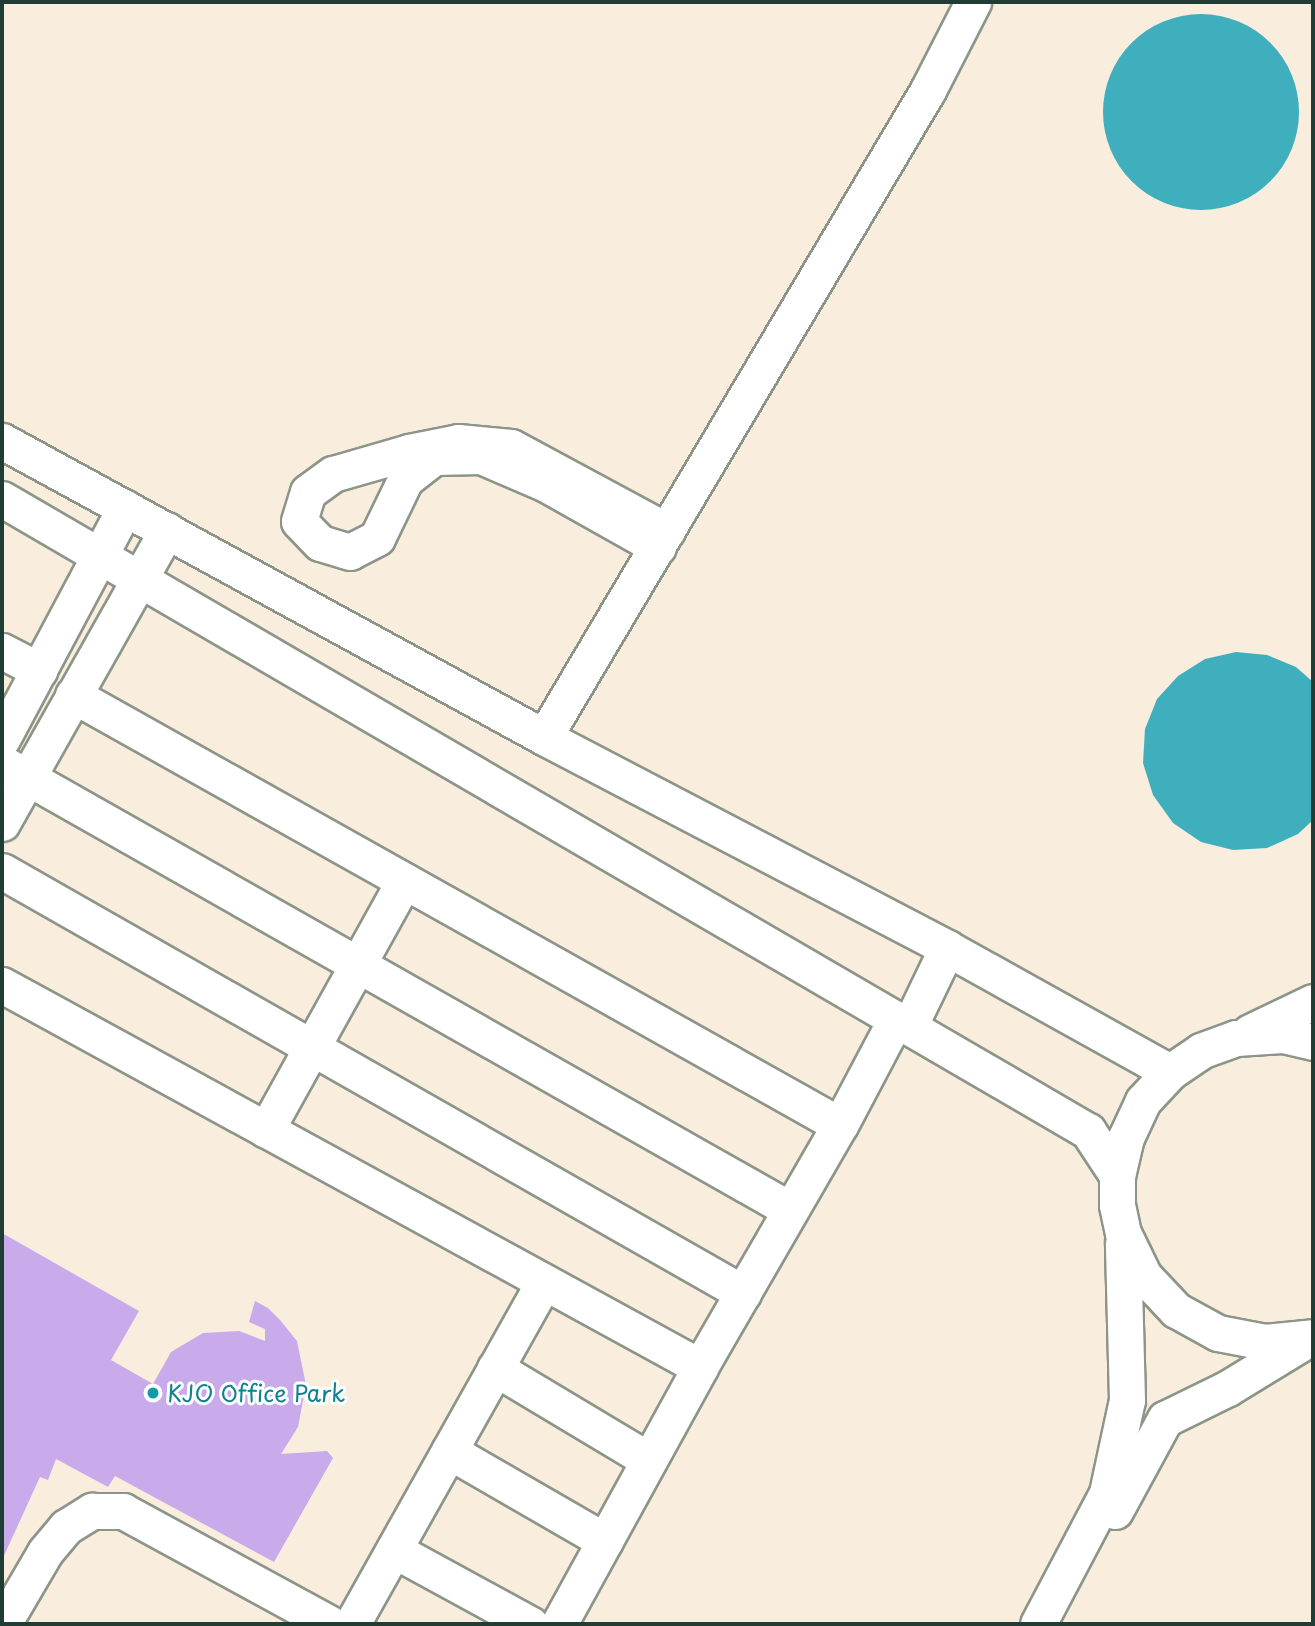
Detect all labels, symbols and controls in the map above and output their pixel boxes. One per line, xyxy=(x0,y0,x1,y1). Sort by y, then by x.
place label: KJO Office Park xyxy=(167,1379,349,1407)
marker: KJO Office Park xyxy=(145,1385,161,1401)

